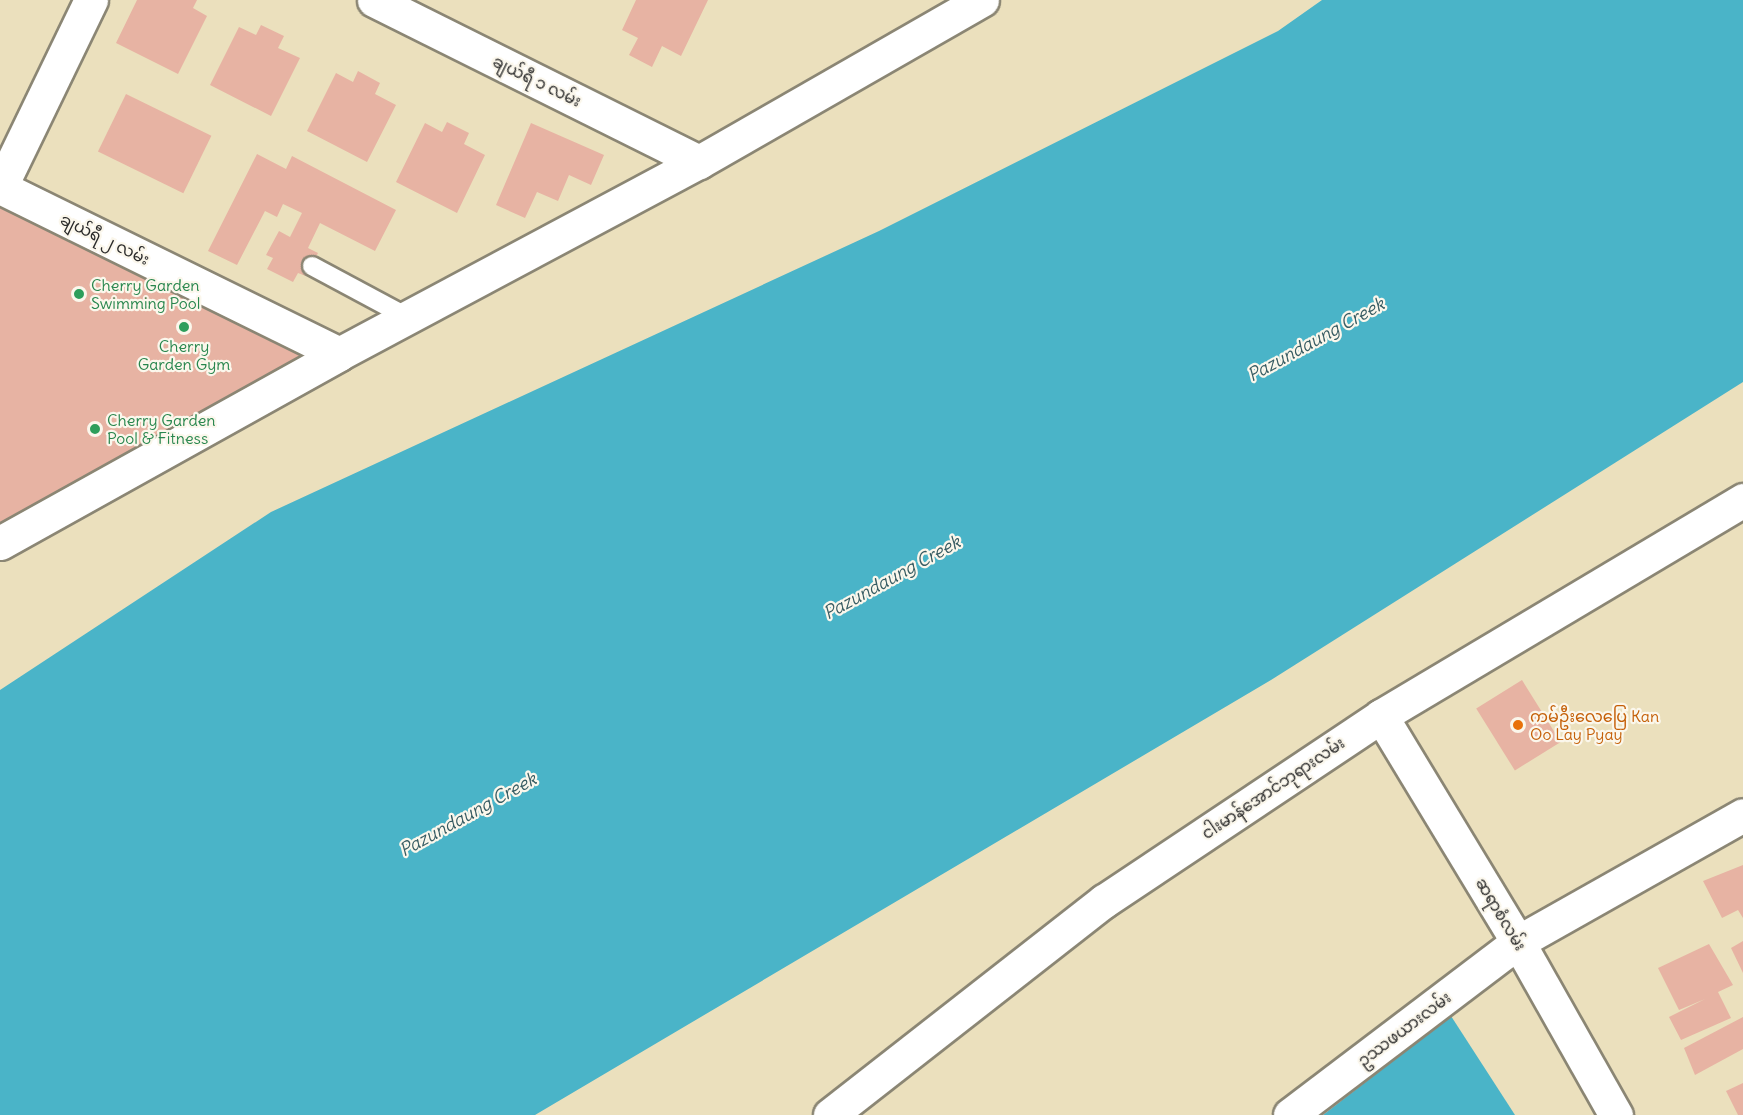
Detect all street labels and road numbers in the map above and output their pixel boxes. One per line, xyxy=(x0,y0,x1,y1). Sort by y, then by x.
street label: ချယ်ရီ ၁ လမ်း xyxy=(490,51,584,111)
street label: ချယ်ရီ ၂ လမ်း xyxy=(57,209,153,269)
street label: ငါးမာန်အောင်ဘုရားလမ်း xyxy=(1198,733,1348,843)
street label: ဆရာစံလမ်း xyxy=(1472,874,1530,954)
street label: ဥဿဖယားလမ်း xyxy=(1354,988,1454,1070)

